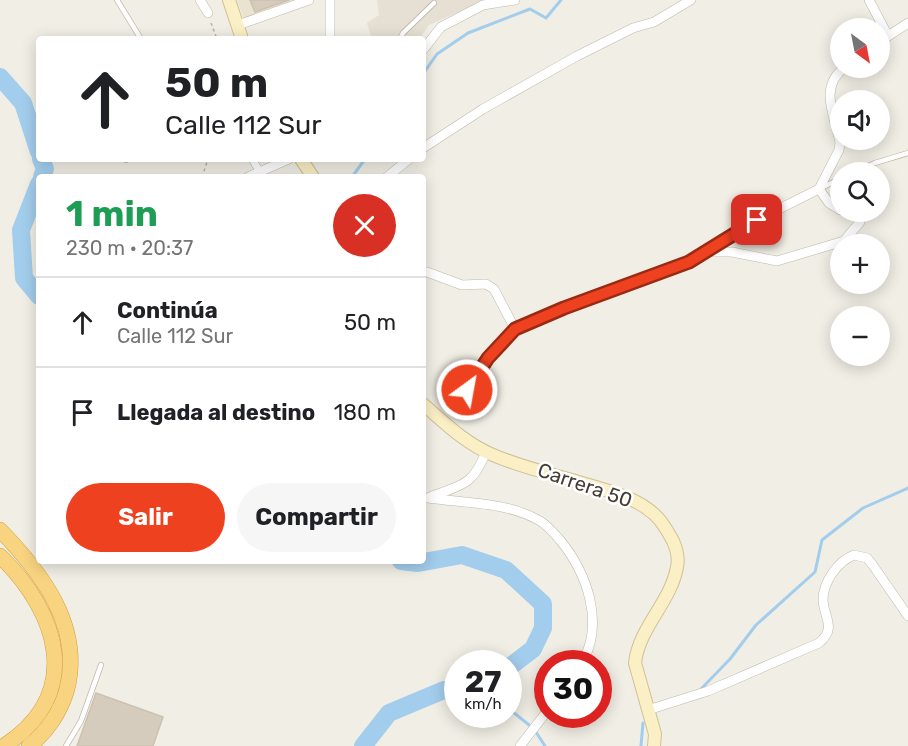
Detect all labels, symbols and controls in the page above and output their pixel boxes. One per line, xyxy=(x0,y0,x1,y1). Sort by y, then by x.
north arrow xyxy=(830,18,890,78)
map controls xyxy=(830,18,890,366)
text: 50 m xyxy=(165,58,268,108)
icon: ahead xyxy=(66,60,144,138)
button: sound xyxy=(830,90,890,150)
text: Calle 112 Sur xyxy=(165,109,322,141)
button: search xyxy=(830,162,890,222)
text: 1 min xyxy=(66,192,158,235)
button: close xyxy=(333,194,396,257)
pin xyxy=(731,194,782,245)
icon: arrive xyxy=(740,203,773,236)
button: + xyxy=(830,234,890,294)
text: 230 m · 20:37 xyxy=(66,236,193,260)
text: Continúa xyxy=(117,297,218,324)
icon: ahead xyxy=(66,306,99,339)
button: − xyxy=(830,306,890,366)
text: 50 m xyxy=(344,309,396,336)
text: Calle 112 Sur xyxy=(117,324,233,348)
position arrow xyxy=(435,358,499,422)
icon: arrive xyxy=(66,396,99,429)
text: Llegada al destino xyxy=(117,399,315,426)
text: 180 m xyxy=(334,399,396,426)
street label: Carrera 50 xyxy=(535,458,635,512)
button: Salir xyxy=(66,483,225,552)
button: Compartir xyxy=(237,483,396,552)
speed limit sign: 30 xyxy=(534,650,612,728)
text: 27 xyxy=(465,664,501,700)
text: km/h xyxy=(464,695,502,713)

